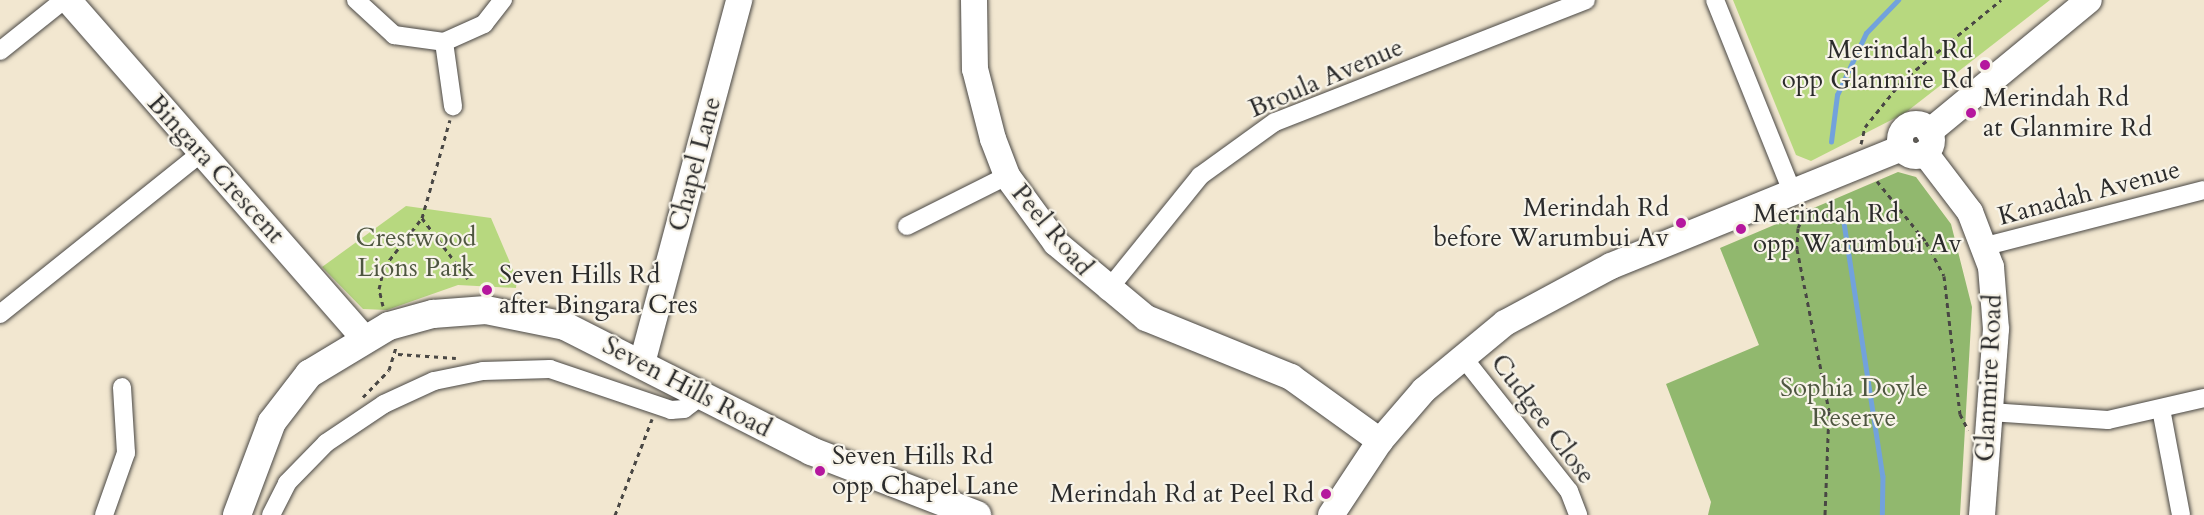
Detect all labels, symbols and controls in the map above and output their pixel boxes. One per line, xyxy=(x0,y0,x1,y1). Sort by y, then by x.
street label: Broula Avenue xyxy=(1244,31,1408,125)
place label: Merindah Rd opp Glanmire Rd xyxy=(1782,34,1973,96)
marker: Merindah Rd opp Glanmire Rd xyxy=(1978,58,1992,72)
place label: Merindah Rd at Glanmire Rd xyxy=(1983,82,2152,144)
street label: Bingara Crescent xyxy=(141,88,291,250)
street label: Chapel Lane xyxy=(662,93,728,235)
marker: Merindah Rd at Glanmire Rd xyxy=(1964,106,1978,120)
street label: Kanadah Avenue xyxy=(1995,154,2183,232)
street label: Peel Road xyxy=(1005,178,1099,282)
place label: Merindah Rd before Warumbui Av xyxy=(1433,192,1669,254)
place label: Merindah Rd opp Warumbui Av xyxy=(1753,198,1962,260)
marker: Merindah Rd before Warumbui Av xyxy=(1674,216,1688,230)
park label: Crestwood Lions Park xyxy=(356,222,476,284)
marker: Merindah Rd opp Warumbui Av xyxy=(1734,222,1748,236)
place label: Seven Hills Rd after Bingara Cres xyxy=(499,259,698,320)
marker: Seven Hills Rd after Bingara Cres xyxy=(480,283,494,297)
street label: Glanmire Road xyxy=(1969,293,2009,463)
street label: Seven Hills Road xyxy=(597,329,777,445)
street label: Cudgee Close xyxy=(1484,348,1602,490)
park label: Sophia Doyle Reserve xyxy=(1780,372,1928,434)
place label: Seven Hills Rd opp Chapel Lane xyxy=(832,440,1019,502)
marker: Seven Hills Rd opp Chapel Lane xyxy=(813,464,827,478)
place label: Merindah Rd at Peel Rd xyxy=(1050,478,1314,510)
marker: Merindah Rd at Peel Rd xyxy=(1319,487,1333,501)

